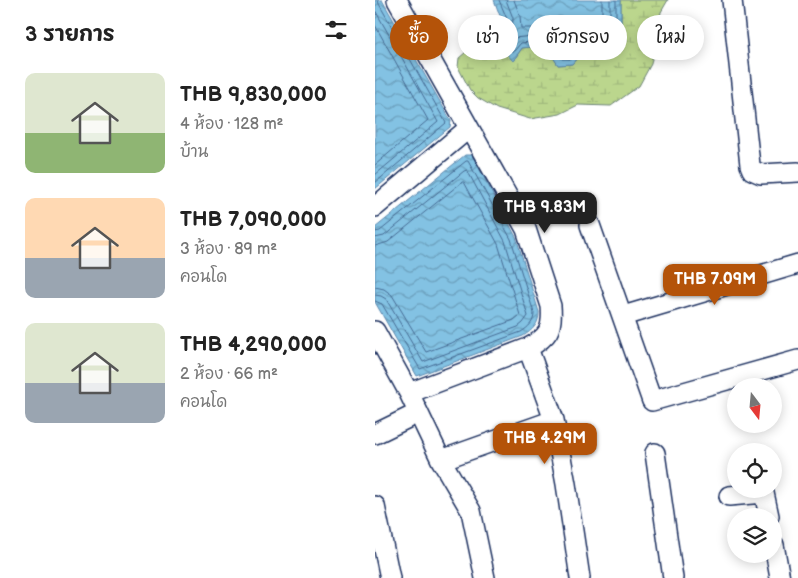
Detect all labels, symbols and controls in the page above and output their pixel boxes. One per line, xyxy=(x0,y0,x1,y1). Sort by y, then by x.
chip: ซื้อ xyxy=(390,15,448,60)
chip: เช่า xyxy=(458,15,518,60)
chip: ตัวกรอง xyxy=(528,15,627,60)
chip: ใหม่ xyxy=(637,15,704,60)
icon: filters xyxy=(322,16,350,44)
text: 3 รายการ xyxy=(25,22,115,47)
text: THB 9,830,000 xyxy=(180,82,327,107)
icon: home xyxy=(65,93,125,153)
text: 4 ห้อง · 128 m² xyxy=(180,115,284,134)
text: บ้าน xyxy=(180,143,208,162)
pin: THB 9.83M xyxy=(488,192,602,234)
text: THB 9.83M xyxy=(504,198,586,217)
text: THB 7,090,000 xyxy=(180,207,327,232)
icon: home xyxy=(65,218,125,278)
text: 3 ห้อง · 89 m² xyxy=(180,240,277,259)
pin: THB 7.09M xyxy=(658,264,772,306)
text: คอนโด xyxy=(180,268,227,287)
text: THB 7.09M xyxy=(674,270,756,289)
text: THB 4,290,000 xyxy=(180,332,327,357)
icon: home xyxy=(65,343,125,403)
text: 2 ห้อง · 66 m² xyxy=(180,365,278,384)
north arrow xyxy=(727,378,783,432)
map controls xyxy=(727,378,782,563)
text: คอนโด xyxy=(180,393,227,412)
pin: THB 4.29M xyxy=(488,422,602,465)
text: THB 4.29M xyxy=(504,429,586,448)
button: locate xyxy=(727,443,782,498)
button: layers xyxy=(727,508,782,563)

